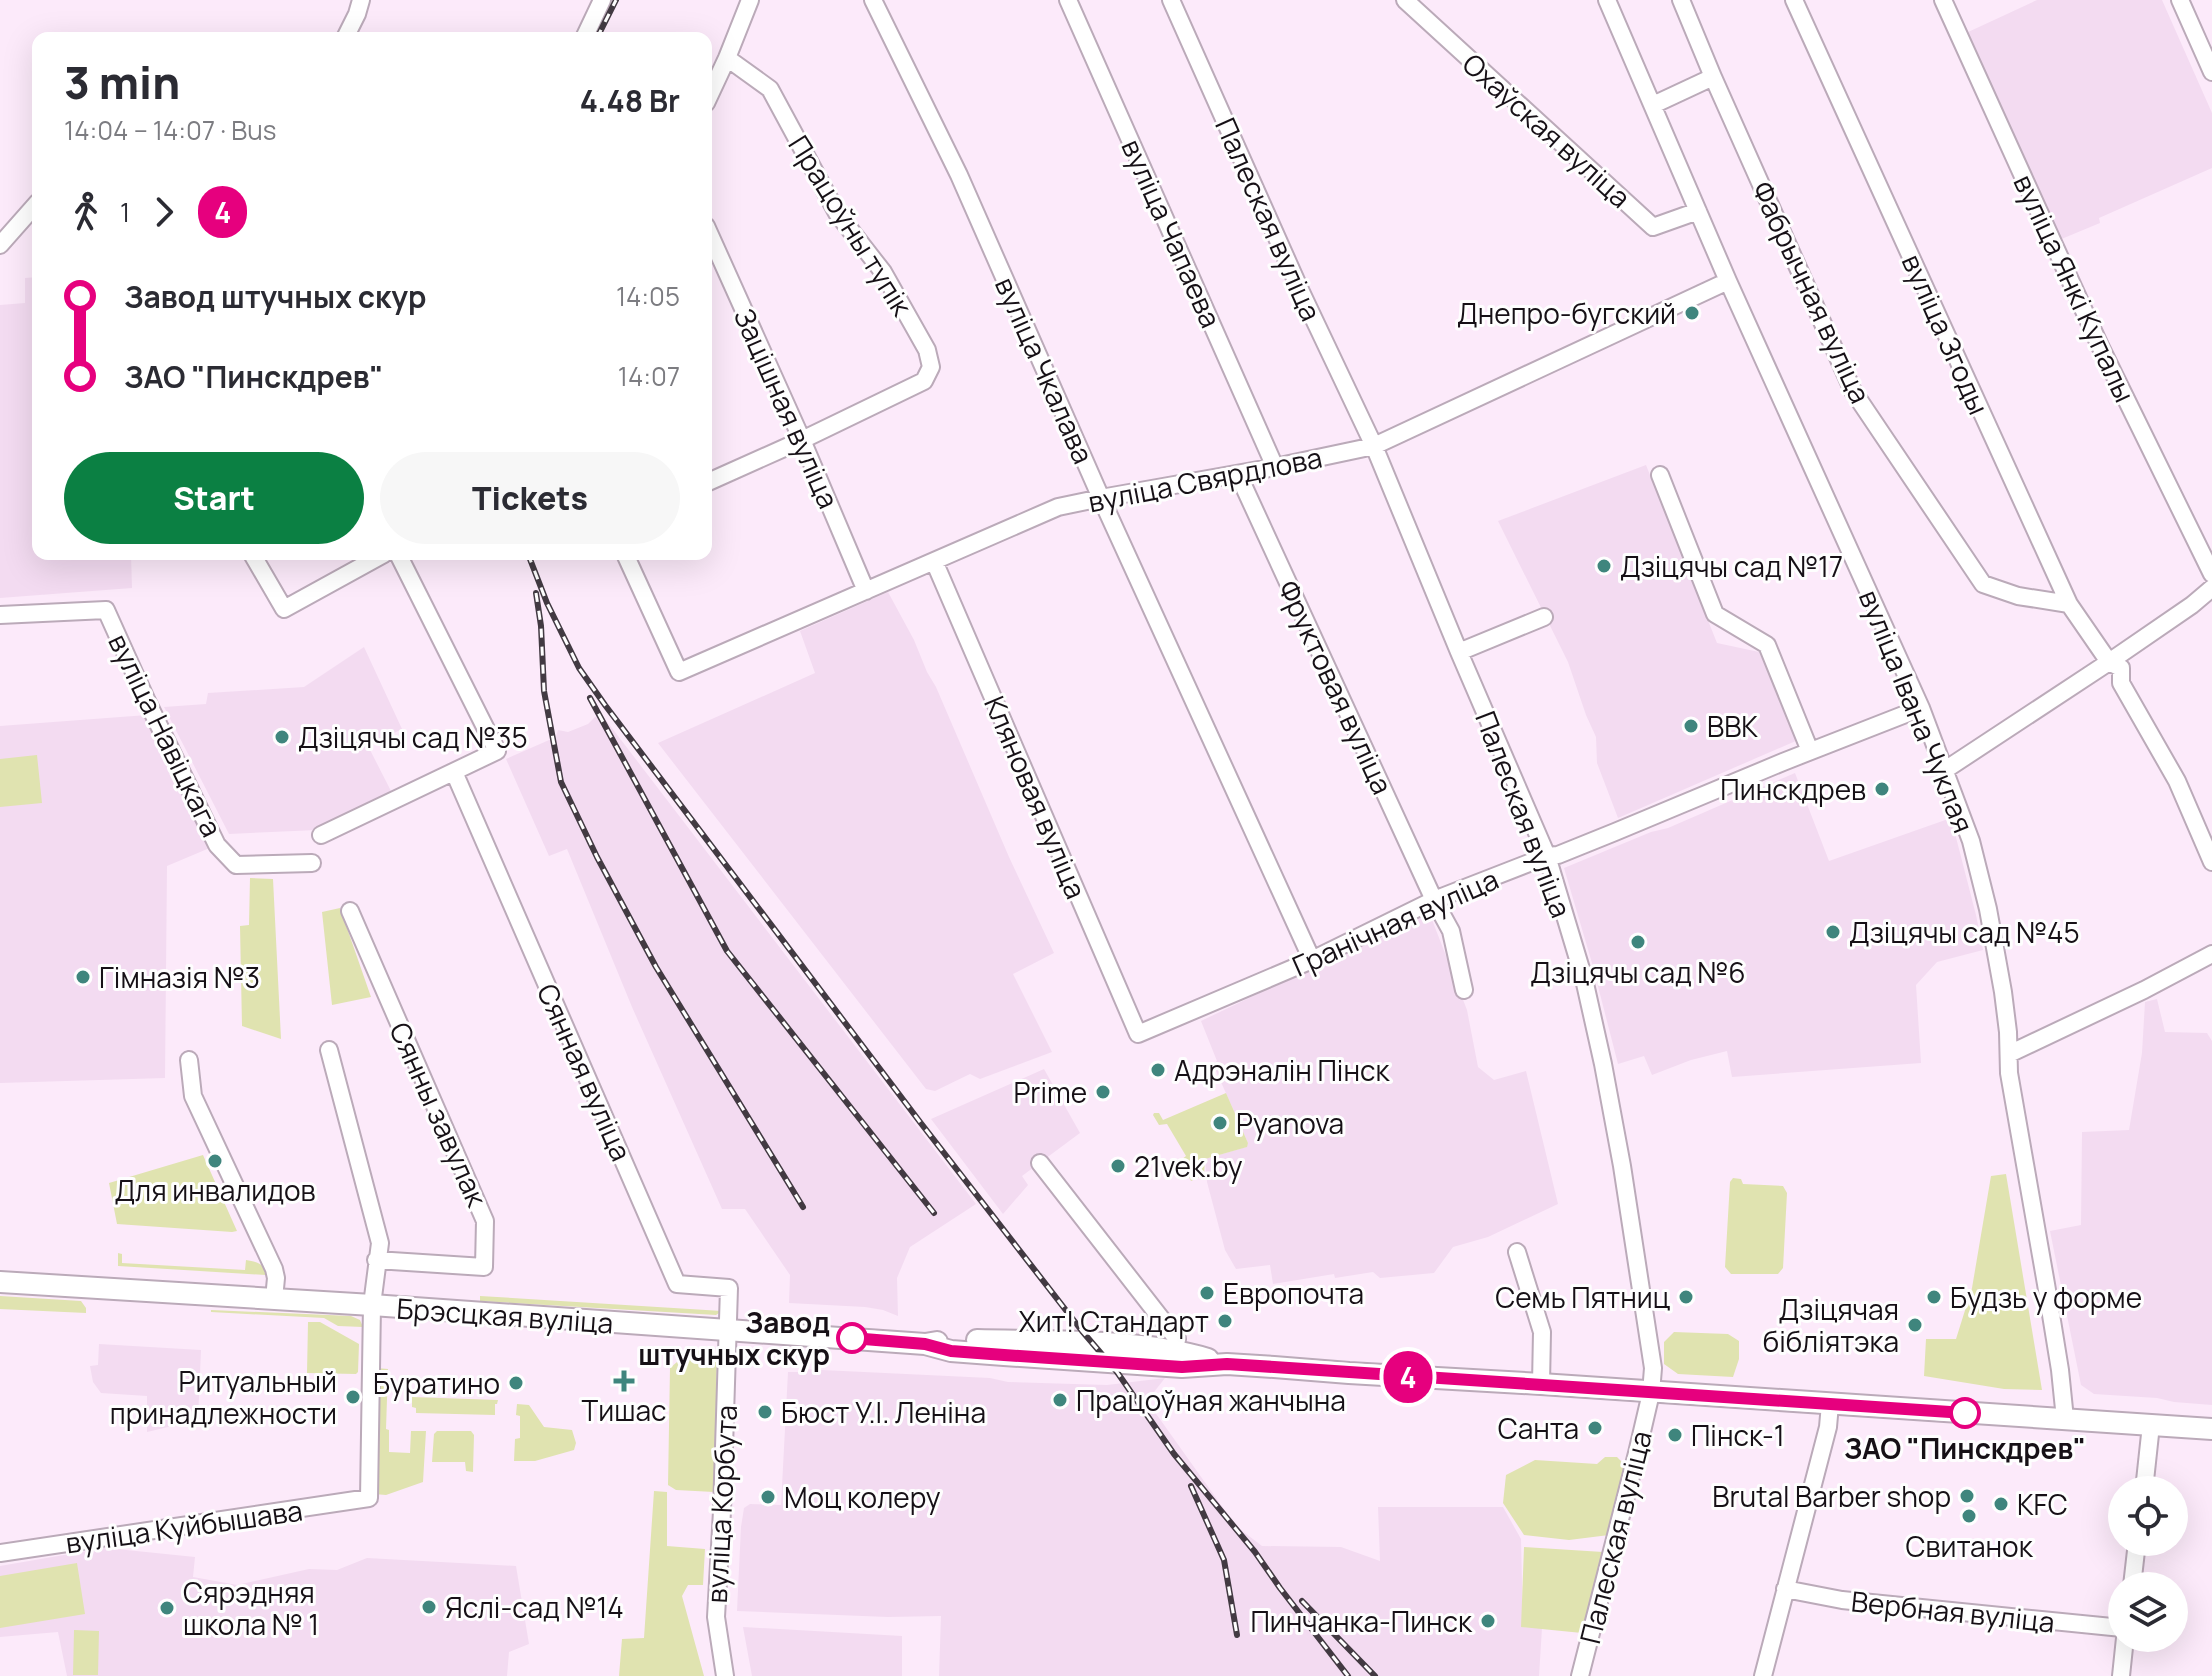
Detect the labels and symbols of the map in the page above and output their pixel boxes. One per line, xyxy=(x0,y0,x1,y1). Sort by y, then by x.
street label: Охаўская вуліца xyxy=(1455,44,1639,216)
street label: Палеская вуліца xyxy=(1207,112,1331,326)
street label: Працоўны тупік xyxy=(780,128,922,323)
street label: вуліца Чапаева xyxy=(1113,133,1231,333)
street label: вуліца Янкі Купалы xyxy=(2006,168,2144,408)
street label: Фабрычная вуліца xyxy=(1744,175,1880,409)
street label: вуліца Згоды xyxy=(1894,248,1998,420)
street label: вуліца Чкалава xyxy=(987,271,1103,469)
place label: Днепро-бугский xyxy=(1457,294,1676,332)
street label: Зацішная вуліца xyxy=(726,302,848,514)
marker: Днепро-бугский xyxy=(1683,304,1701,322)
street label: вуліца Свярдлова xyxy=(1085,438,1325,520)
place label: Дзіцячы сад №17 xyxy=(1620,547,1843,585)
marker: Дзіцячы сад №17 xyxy=(1595,557,1613,575)
street label: Фруктовая вуліца xyxy=(1270,574,1402,800)
street label: вуліца Івана Чуклая xyxy=(1851,584,1983,838)
street label: вуліца Навіцкага xyxy=(100,627,232,843)
street label: Кляновая вуліца xyxy=(976,690,1096,904)
street label: Палеская вуліца xyxy=(1467,705,1581,923)
place label: ВВК xyxy=(1707,707,1758,745)
marker: ВВК xyxy=(1682,717,1700,735)
place label: Дзіцячы сад №35 xyxy=(298,718,528,756)
marker: Дзіцячы сад №35 xyxy=(273,728,291,746)
place label: Пинскдрев xyxy=(1720,770,1866,808)
marker: Пинскдрев xyxy=(1873,780,1891,798)
street label: Гранічная вуліца xyxy=(1286,860,1504,984)
place label: Дзіцячы сад №45 xyxy=(1849,913,2080,951)
marker: Дзіцячы сад №45 xyxy=(1824,923,1842,941)
marker: Дзіцячы сад №6 xyxy=(1629,933,1647,951)
place label: Дзіцячы сад №6 xyxy=(1530,953,1746,991)
place label: Гімназія №3 xyxy=(99,958,260,996)
marker: Гімназія №3 xyxy=(74,968,92,986)
street label: Сянная вуліца xyxy=(529,978,641,1166)
street label: Сянны завулак xyxy=(381,1016,497,1213)
place label: Адрэналін Пінск xyxy=(1174,1051,1390,1089)
marker: Адрэналін Пінск xyxy=(1149,1061,1167,1079)
place label: Prime xyxy=(1013,1073,1087,1111)
marker: Prime xyxy=(1094,1083,1112,1101)
place label: Pyanova xyxy=(1236,1104,1344,1142)
marker: Pyanova xyxy=(1211,1114,1229,1132)
place label: 21vek.by xyxy=(1134,1147,1243,1185)
marker: Для инвалидов xyxy=(206,1152,224,1170)
marker: 21vek.by xyxy=(1109,1157,1127,1175)
place label: Для инвалидов xyxy=(114,1171,316,1209)
place label: Европочта xyxy=(1223,1274,1364,1312)
place label: Семь Пятниц xyxy=(1495,1278,1671,1316)
place label: Будзь у форме xyxy=(1950,1278,2142,1316)
marker: Европочта xyxy=(1198,1284,1216,1302)
street label: Брэсцкая вуліца xyxy=(395,1288,615,1342)
marker: Семь Пятниц xyxy=(1677,1288,1695,1306)
marker: Будзь у форме xyxy=(1925,1288,1943,1306)
place label: Дзіцячая бібліятэка xyxy=(1763,1290,1899,1360)
place label: Хит! Стандарт xyxy=(1019,1302,1209,1340)
place label: Завод штучных скур xyxy=(638,1303,830,1373)
marker: Хит! Стандарт xyxy=(1216,1312,1234,1330)
marker: Дзіцячая бібліятэка xyxy=(1906,1316,1924,1334)
marker: Завод штучных скур xyxy=(837,1323,867,1353)
line badge: 4 xyxy=(1382,1351,1434,1403)
place label: Ритуальный принадлежности xyxy=(110,1362,337,1432)
place label: Буратино xyxy=(373,1364,500,1402)
marker: Тишас xyxy=(615,1372,633,1390)
marker: Буратино xyxy=(507,1374,525,1392)
place label: Працоўная жанчына xyxy=(1076,1381,1346,1419)
marker: Ритуальный принадлежности xyxy=(344,1388,362,1406)
place label: Тишас xyxy=(582,1391,666,1429)
marker: Працоўная жанчына xyxy=(1051,1391,1069,1409)
place label: Бюст У.І. Леніна xyxy=(781,1393,986,1431)
marker: ЗАО "Пинскдрев" xyxy=(1950,1398,1980,1428)
marker: Бюст У.І. Леніна xyxy=(756,1403,774,1421)
street label: вуліца Корбута xyxy=(697,1404,745,1604)
place label: Санта xyxy=(1498,1409,1579,1447)
place label: Пінск-1 xyxy=(1691,1416,1785,1454)
marker: Санта xyxy=(1586,1419,1604,1437)
marker: Пінск-1 xyxy=(1666,1426,1684,1444)
street label: Палеская вуліца xyxy=(1570,1427,1660,1647)
place label: ЗАО "Пинскдрев" xyxy=(1844,1429,2086,1467)
place label: Brutal Barber shop xyxy=(1712,1477,1951,1515)
place label: Моц колеру xyxy=(784,1478,941,1516)
place label: KFC xyxy=(2017,1485,2068,1523)
marker: Brutal Barber shop xyxy=(1958,1487,1976,1505)
marker: Моц колеру xyxy=(759,1488,777,1506)
street label: вуліца Куйбышава xyxy=(63,1491,305,1561)
marker: KFC xyxy=(1992,1495,2010,1513)
marker: Свитанок xyxy=(1960,1507,1978,1525)
place label: Свитанок xyxy=(1905,1527,2034,1565)
place label: Сярэдняя школа № 1 xyxy=(183,1573,319,1643)
street label: Вербная вуліца xyxy=(1849,1581,2057,1641)
place label: Яслі-сад №14 xyxy=(445,1588,624,1626)
marker: Яслі-сад №14 xyxy=(420,1598,438,1616)
marker: Сярэдняя школа № 1 xyxy=(158,1599,176,1617)
place label: Пинчанка-Пинск xyxy=(1250,1602,1473,1640)
marker: Пинчанка-Пинск xyxy=(1479,1612,1497,1630)

